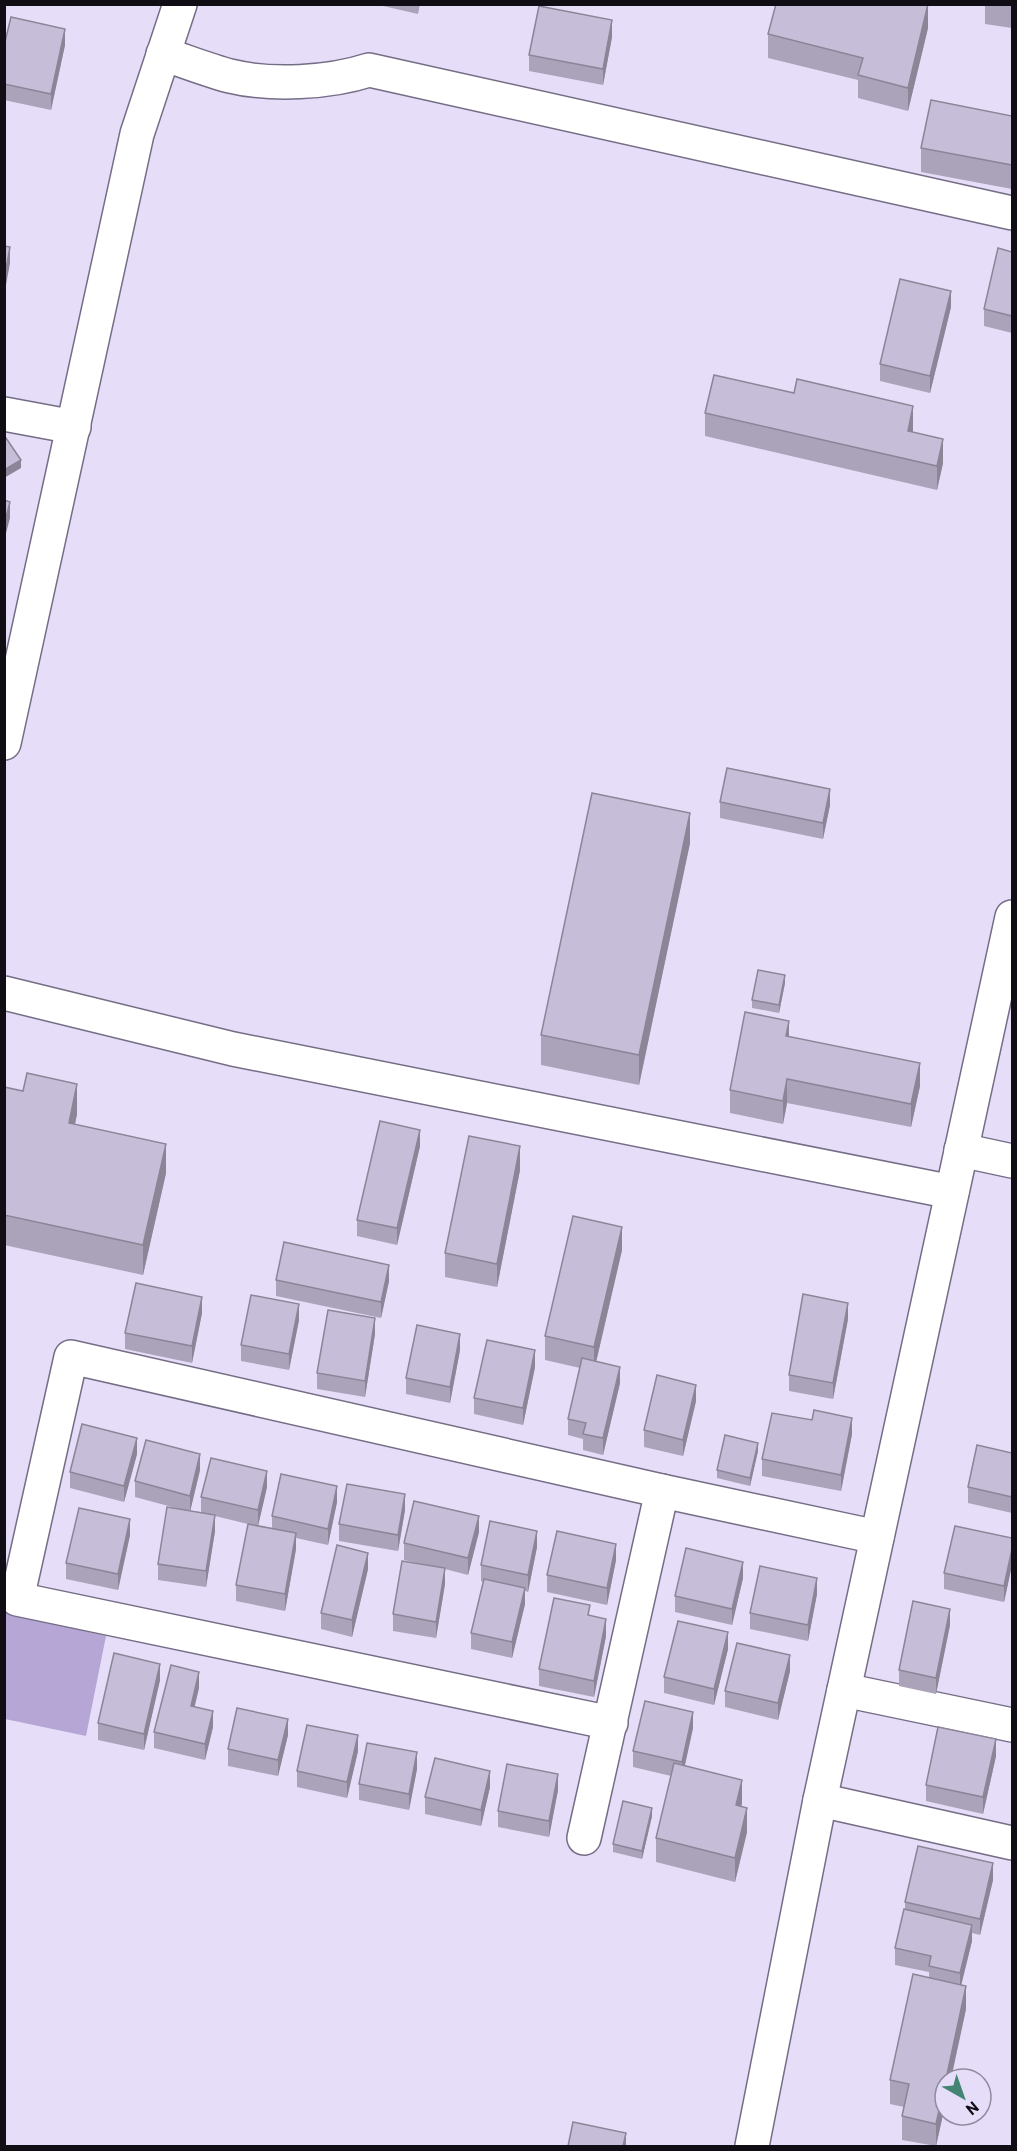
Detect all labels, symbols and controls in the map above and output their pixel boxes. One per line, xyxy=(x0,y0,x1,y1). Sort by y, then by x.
north arrow xyxy=(933,2067,993,2127)
text: N xyxy=(963,2098,983,2120)

